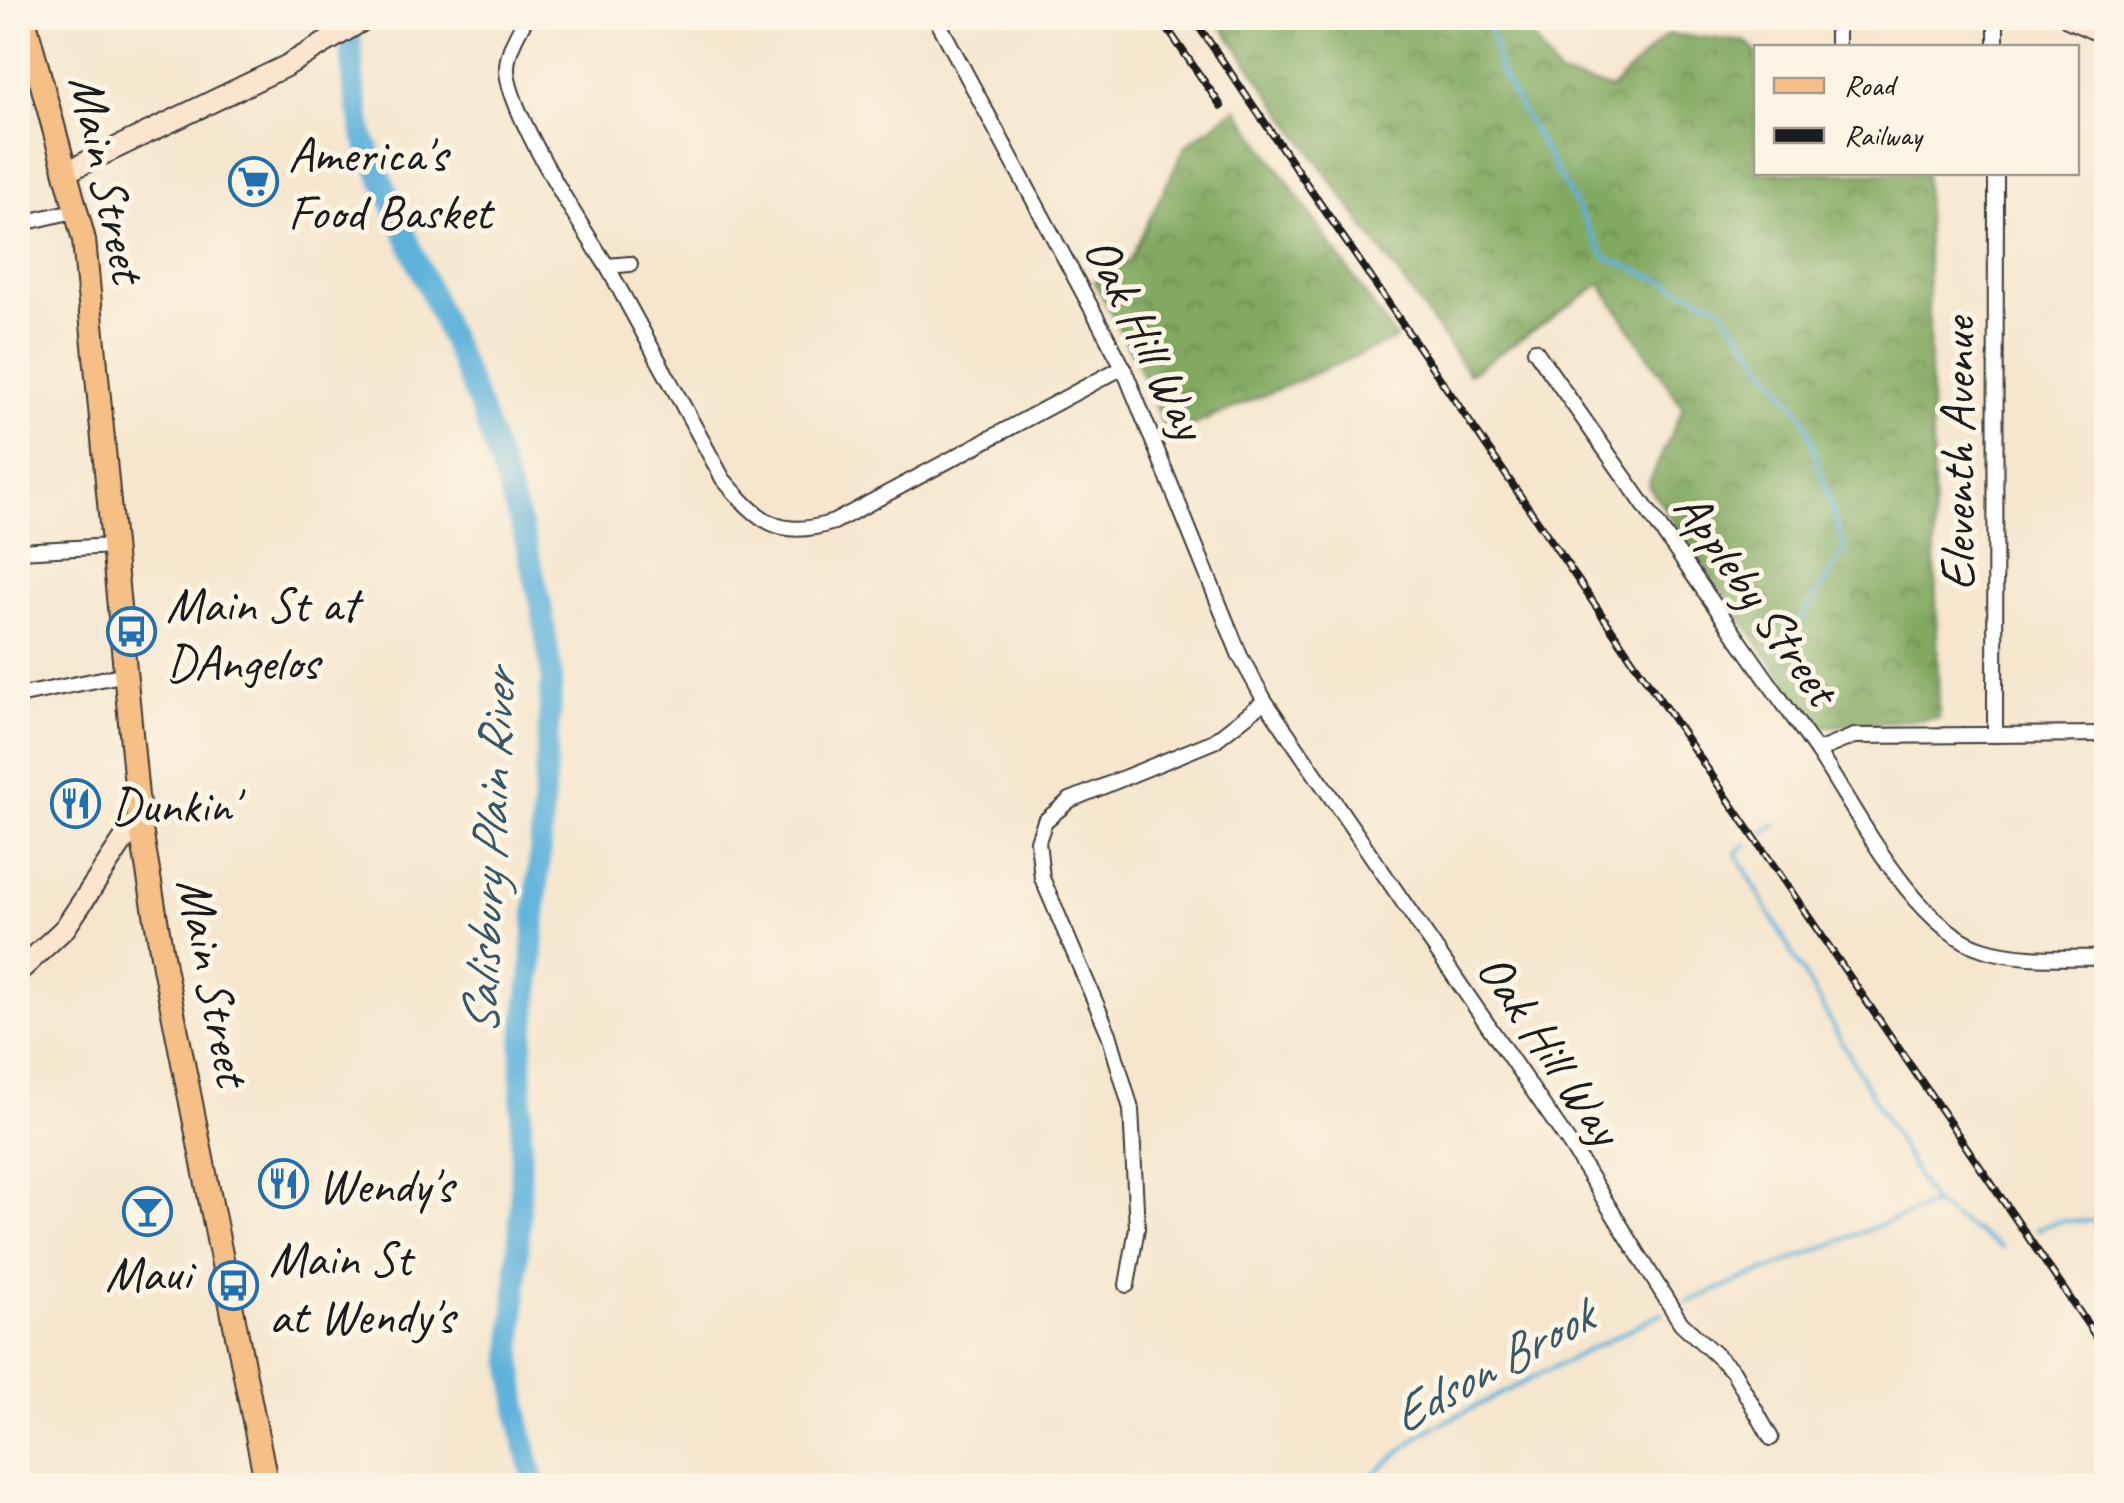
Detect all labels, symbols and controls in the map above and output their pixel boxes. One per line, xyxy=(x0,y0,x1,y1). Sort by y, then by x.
legend xyxy=(1754,45,2079,175)
text: Road xyxy=(1844,66,1898,104)
street label: Main Street xyxy=(55,69,161,292)
text: Railway xyxy=(1844,116,1924,154)
place label: America's Food Basket xyxy=(288,123,495,244)
supermarket icon: America's Food Basket xyxy=(227,156,279,208)
street label: Oak Hill Way xyxy=(1070,226,1223,453)
street label: Eleventh Avenue xyxy=(1926,315,1989,590)
street label: Appleby Street xyxy=(1660,479,1856,720)
place label: Main St at DAngelos xyxy=(166,573,364,694)
bus stop icon: Main St at DAngelos xyxy=(105,606,157,658)
water label: Salisbury Plain River xyxy=(447,661,532,1037)
place label: Dunkin' xyxy=(111,774,246,837)
restaurant icon: Dunkin' xyxy=(50,778,102,830)
street label: Main Street xyxy=(163,872,265,1095)
street label: Oak Hill Way xyxy=(1463,941,1639,1160)
place label: Wendy's xyxy=(318,1154,458,1217)
restaurant icon: Wendy's xyxy=(257,1158,309,1210)
bar icon: Maui xyxy=(122,1185,174,1237)
place label: Main St at Wendy's xyxy=(269,1227,459,1348)
place label: Maui xyxy=(105,1242,196,1305)
bus stop icon: Main St at Wendy's xyxy=(208,1260,260,1312)
water label: Edson Brook xyxy=(1379,1279,1611,1448)

